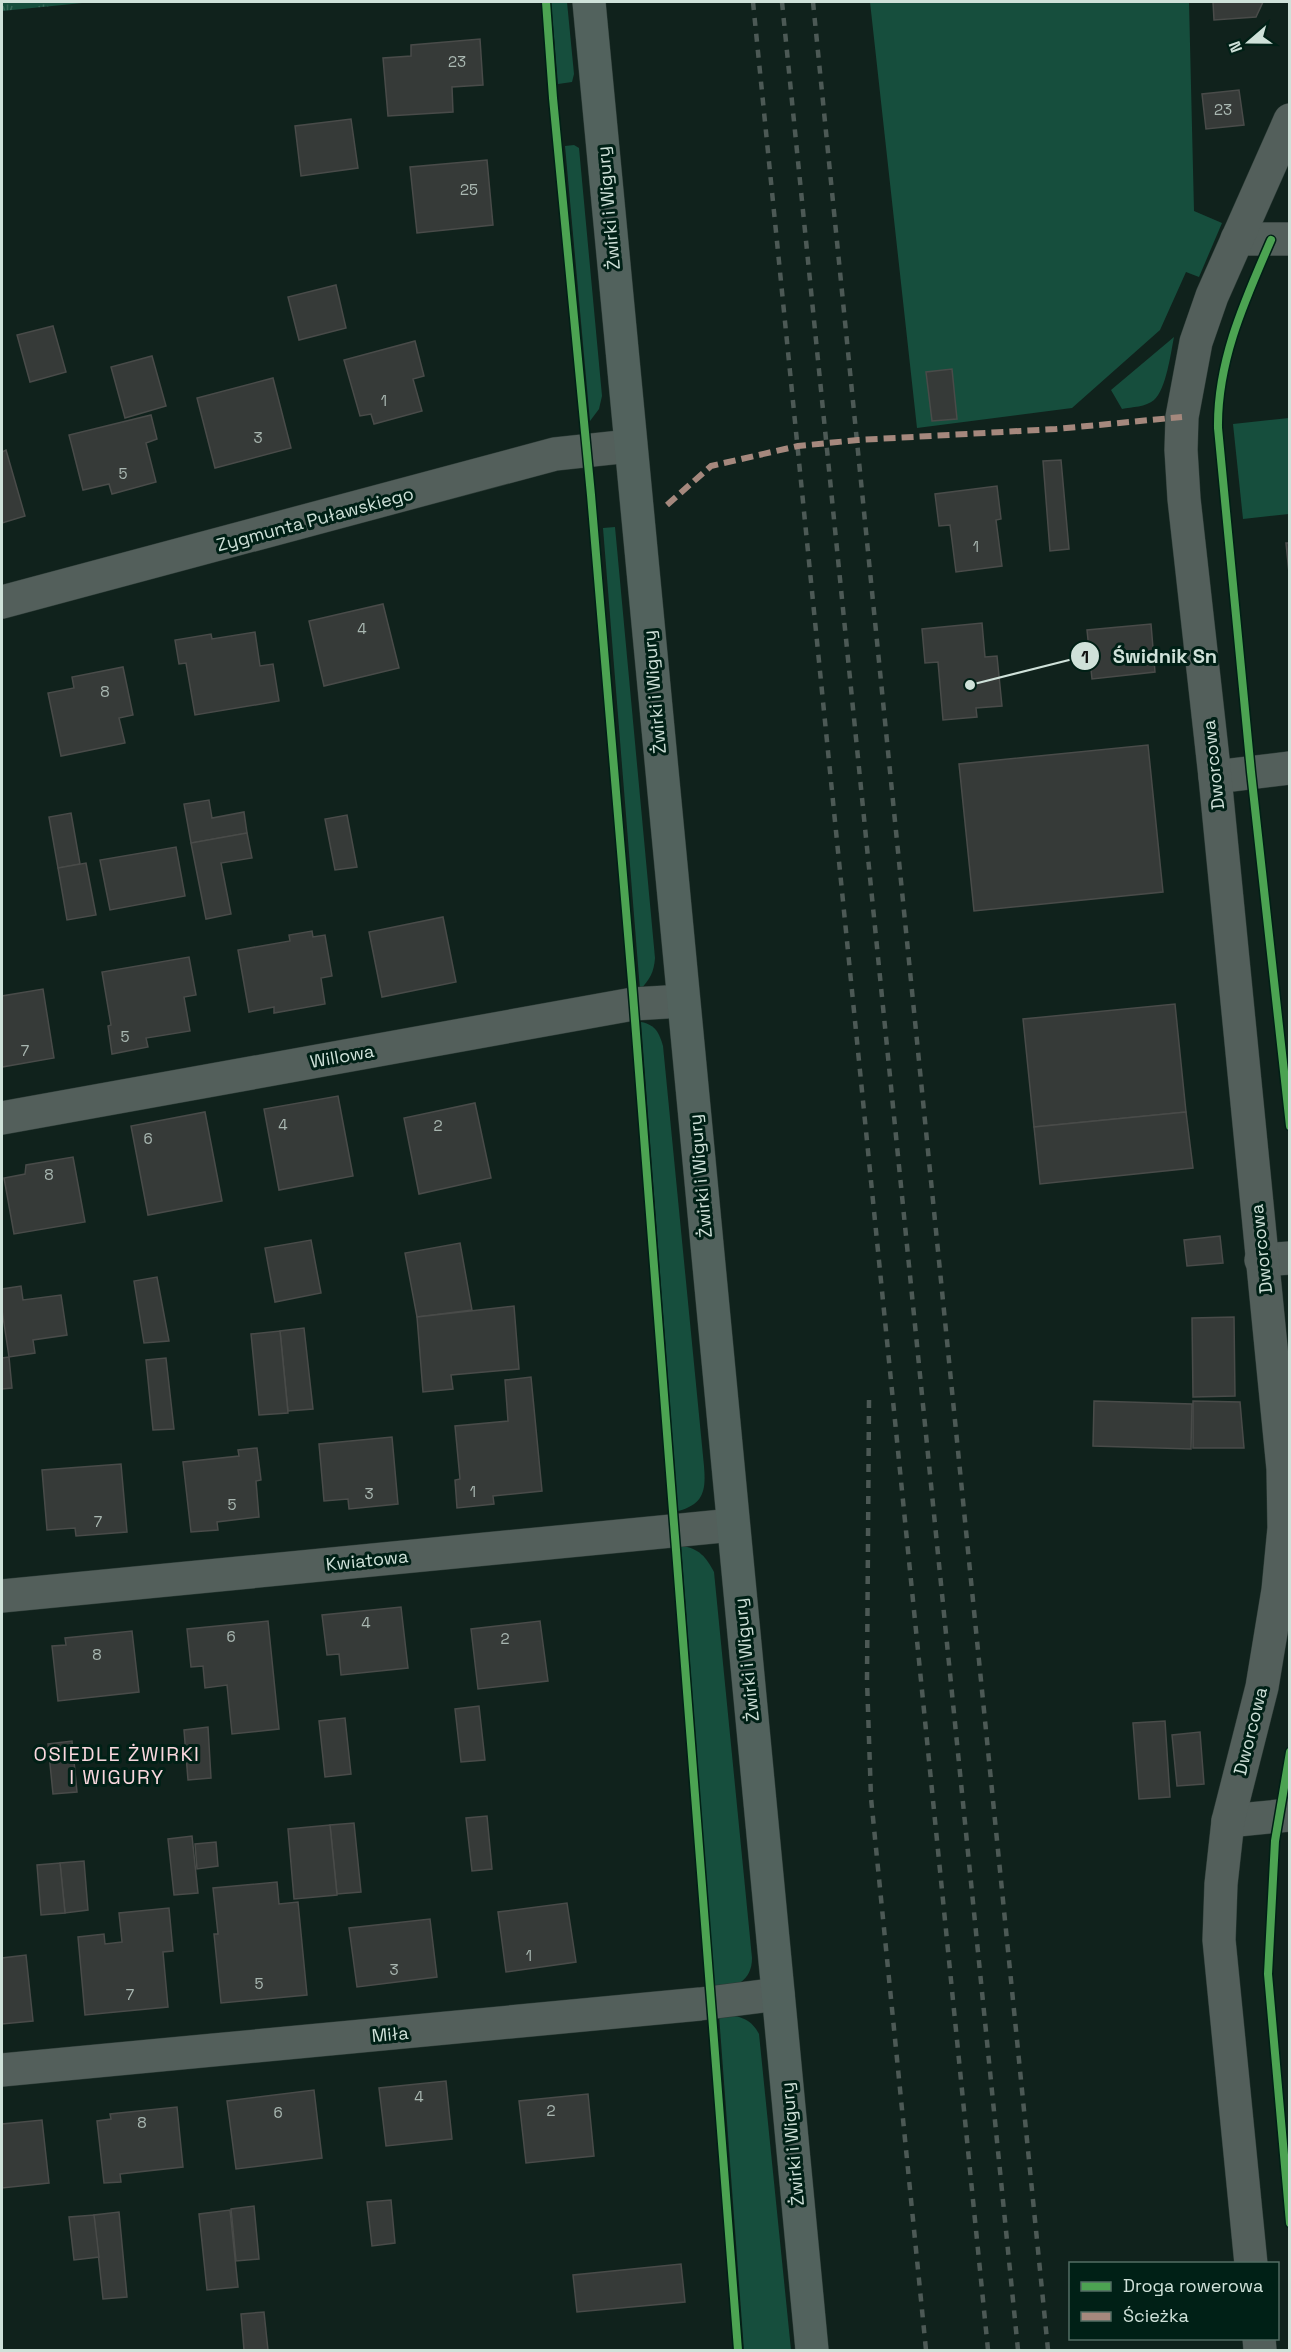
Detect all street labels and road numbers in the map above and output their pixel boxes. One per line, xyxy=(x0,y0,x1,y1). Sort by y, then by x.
street label: Żwirki i Wigury xyxy=(591,145,625,271)
street label: Zygmunta Puławskiego xyxy=(214,482,416,556)
street label: Żwirki i Wigury xyxy=(637,629,671,755)
street label: Dworcowa xyxy=(1197,719,1229,811)
street label: Willowa xyxy=(308,1039,376,1073)
street label: Żwirki i Wigury xyxy=(683,1113,717,1239)
street label: Dworcowa xyxy=(1245,1203,1277,1295)
street label: Kwiatowa xyxy=(325,1544,409,1576)
street label: Żwirki i Wigury xyxy=(728,1597,764,1723)
street label: Dworcowa xyxy=(1228,1685,1272,1777)
street label: Miła xyxy=(371,2021,409,2047)
street label: Żwirki i Wigury xyxy=(775,2081,809,2207)

